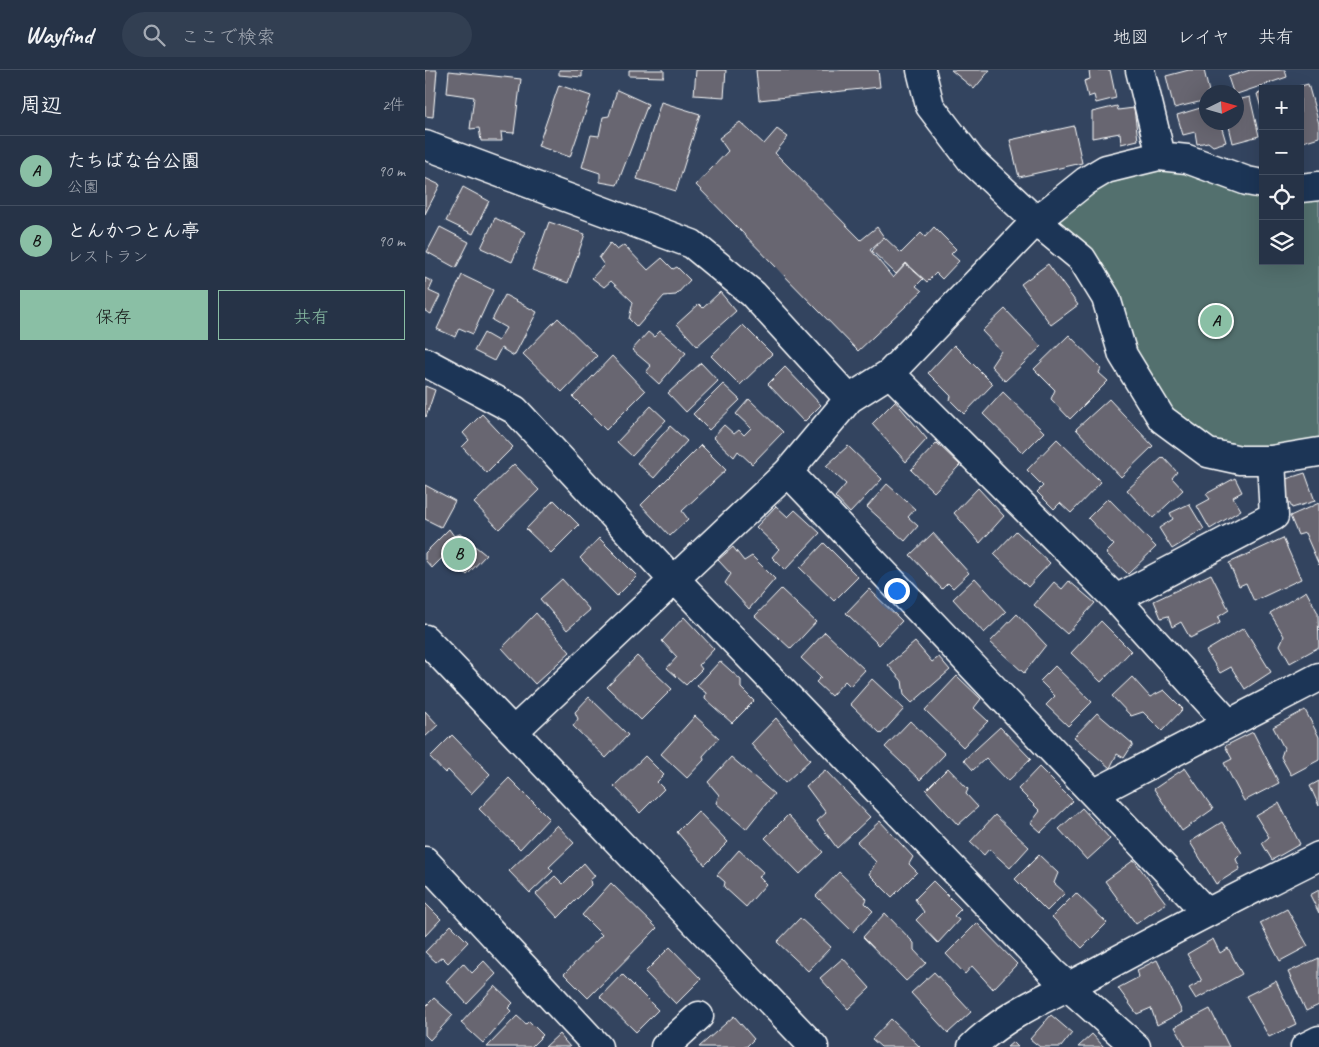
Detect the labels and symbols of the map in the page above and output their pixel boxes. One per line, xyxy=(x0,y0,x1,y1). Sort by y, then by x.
north arrow xyxy=(1199,85,1244,130)
pin: A xyxy=(1200,302,1232,340)
pin: B xyxy=(443,535,475,573)
your location xyxy=(884,578,910,604)

